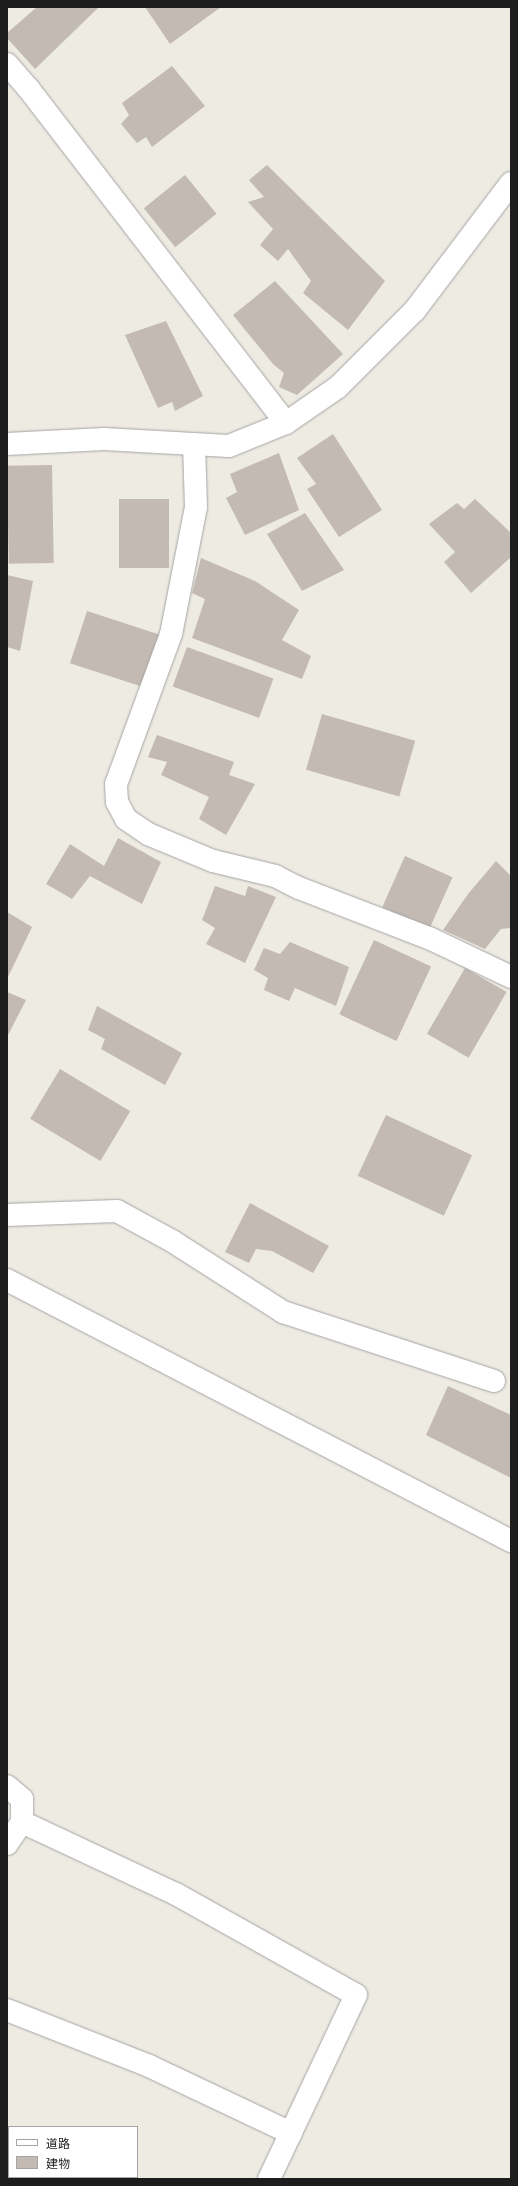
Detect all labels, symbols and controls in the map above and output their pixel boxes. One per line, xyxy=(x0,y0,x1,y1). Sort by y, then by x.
legend xyxy=(8,2126,138,2178)
text: 道路 xyxy=(46,2137,70,2150)
text: 建物 xyxy=(46,2157,70,2170)

